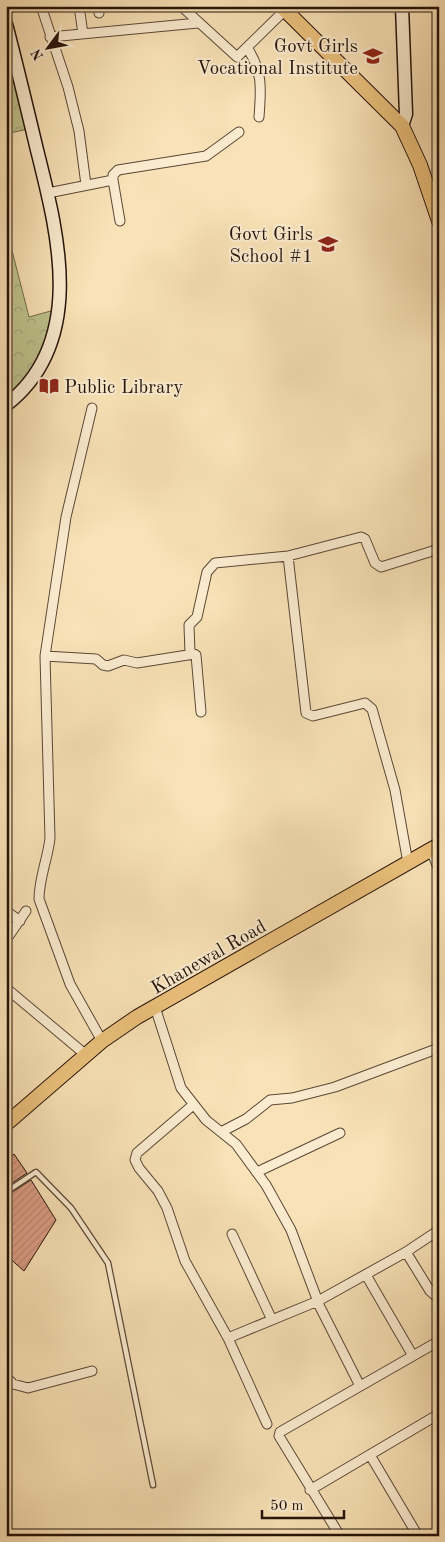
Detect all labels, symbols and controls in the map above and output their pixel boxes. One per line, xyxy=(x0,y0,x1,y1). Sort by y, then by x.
north arrow xyxy=(22,22,72,72)
place label: Govt Girls Vocational Institute xyxy=(197,38,358,79)
school or university icon: Govt Girls Vocational Institute xyxy=(362,45,384,67)
text: N xyxy=(29,46,47,63)
place label: Govt Girls School #1 xyxy=(229,226,313,267)
school or university icon: Govt Girls School #1 xyxy=(317,233,339,255)
library icon: Public Library xyxy=(38,375,60,397)
place label: Public Library xyxy=(64,379,183,398)
street label: Khanewal Road xyxy=(148,918,270,999)
scale bar xyxy=(262,1487,345,1519)
text: 50 m xyxy=(270,1499,304,1514)

